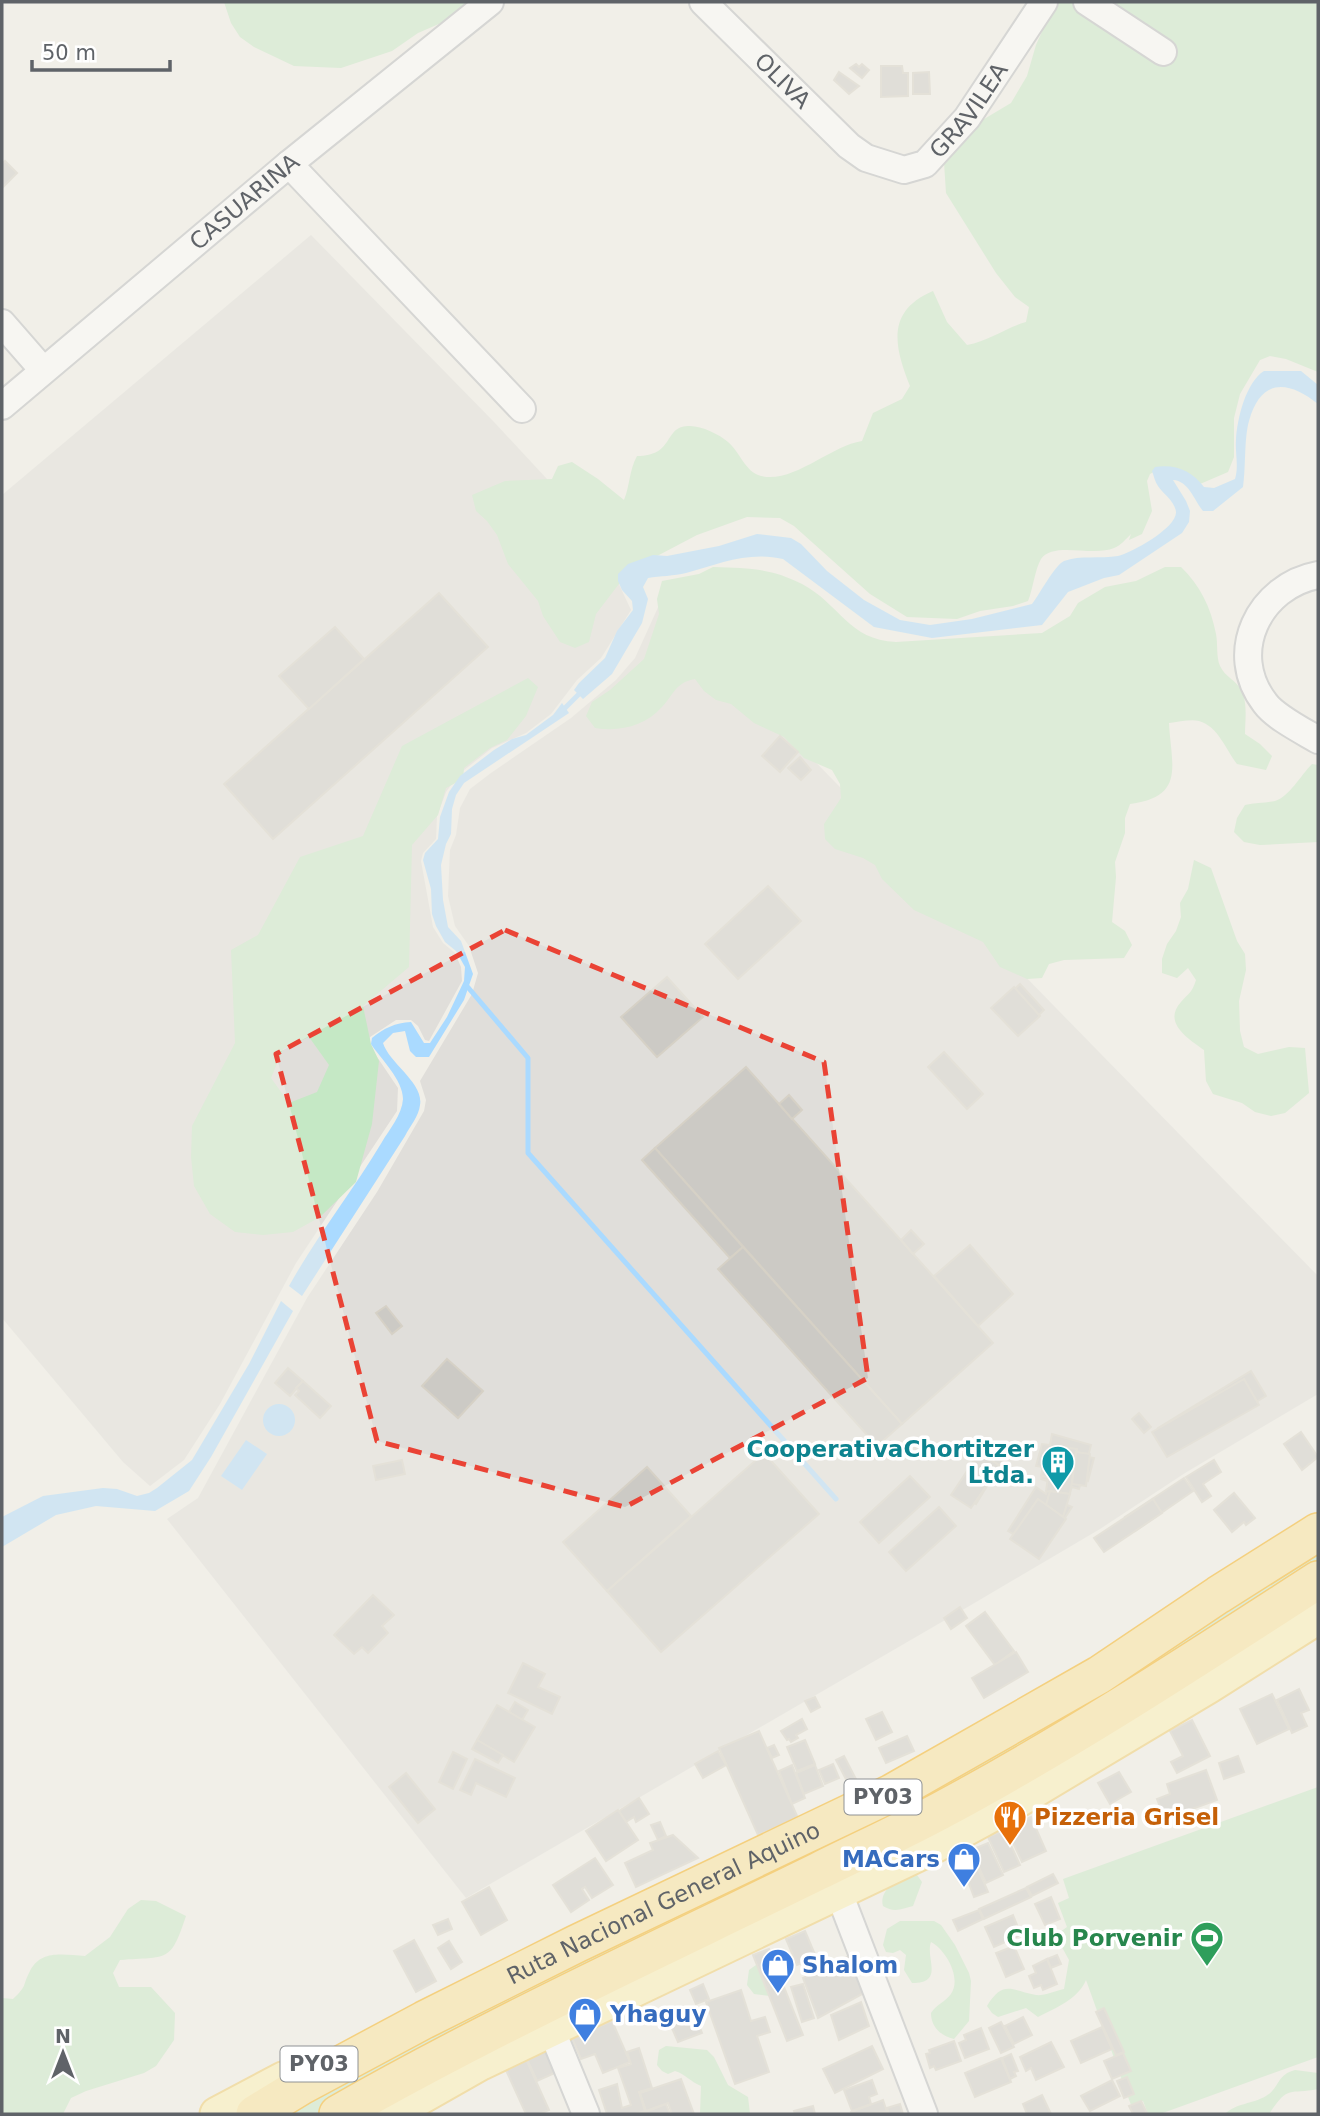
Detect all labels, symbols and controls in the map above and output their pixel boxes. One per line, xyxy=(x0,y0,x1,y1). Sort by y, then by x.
scale bar xyxy=(32,28,170,72)
text: 50 m xyxy=(42,41,96,65)
street label: OLIVA xyxy=(749,48,816,114)
street label: GRAVILEA xyxy=(924,58,1013,163)
street label: CASUARINA xyxy=(184,148,304,255)
place label: CooperativaChortitzer Ltda. xyxy=(747,1436,1035,1488)
building icon: CooperativaChortitzer Ltda. xyxy=(1039,1443,1077,1492)
road number: PY03 xyxy=(844,1780,922,1814)
restaurant icon: Pizzeria Grisel xyxy=(991,1798,1029,1847)
place label: Pizzeria Grisel xyxy=(1034,1804,1219,1830)
street label: Ruta Nacional General Aquino xyxy=(503,1816,824,1989)
shop icon: MACars xyxy=(945,1840,983,1889)
place label: MACars xyxy=(842,1846,940,1872)
sports icon: Club Porvenir xyxy=(1188,1919,1226,1968)
place label: Club Porvenir xyxy=(1006,1925,1183,1951)
shop icon: Shalom xyxy=(759,1946,797,1995)
place label: Shalom xyxy=(802,1952,898,1978)
shop icon: Yhaguy xyxy=(566,1995,604,2044)
place label: Yhaguy xyxy=(609,2001,706,2027)
north arrow xyxy=(28,2018,98,2088)
text: N xyxy=(55,2025,71,2047)
road number: PY03 xyxy=(280,2046,358,2082)

